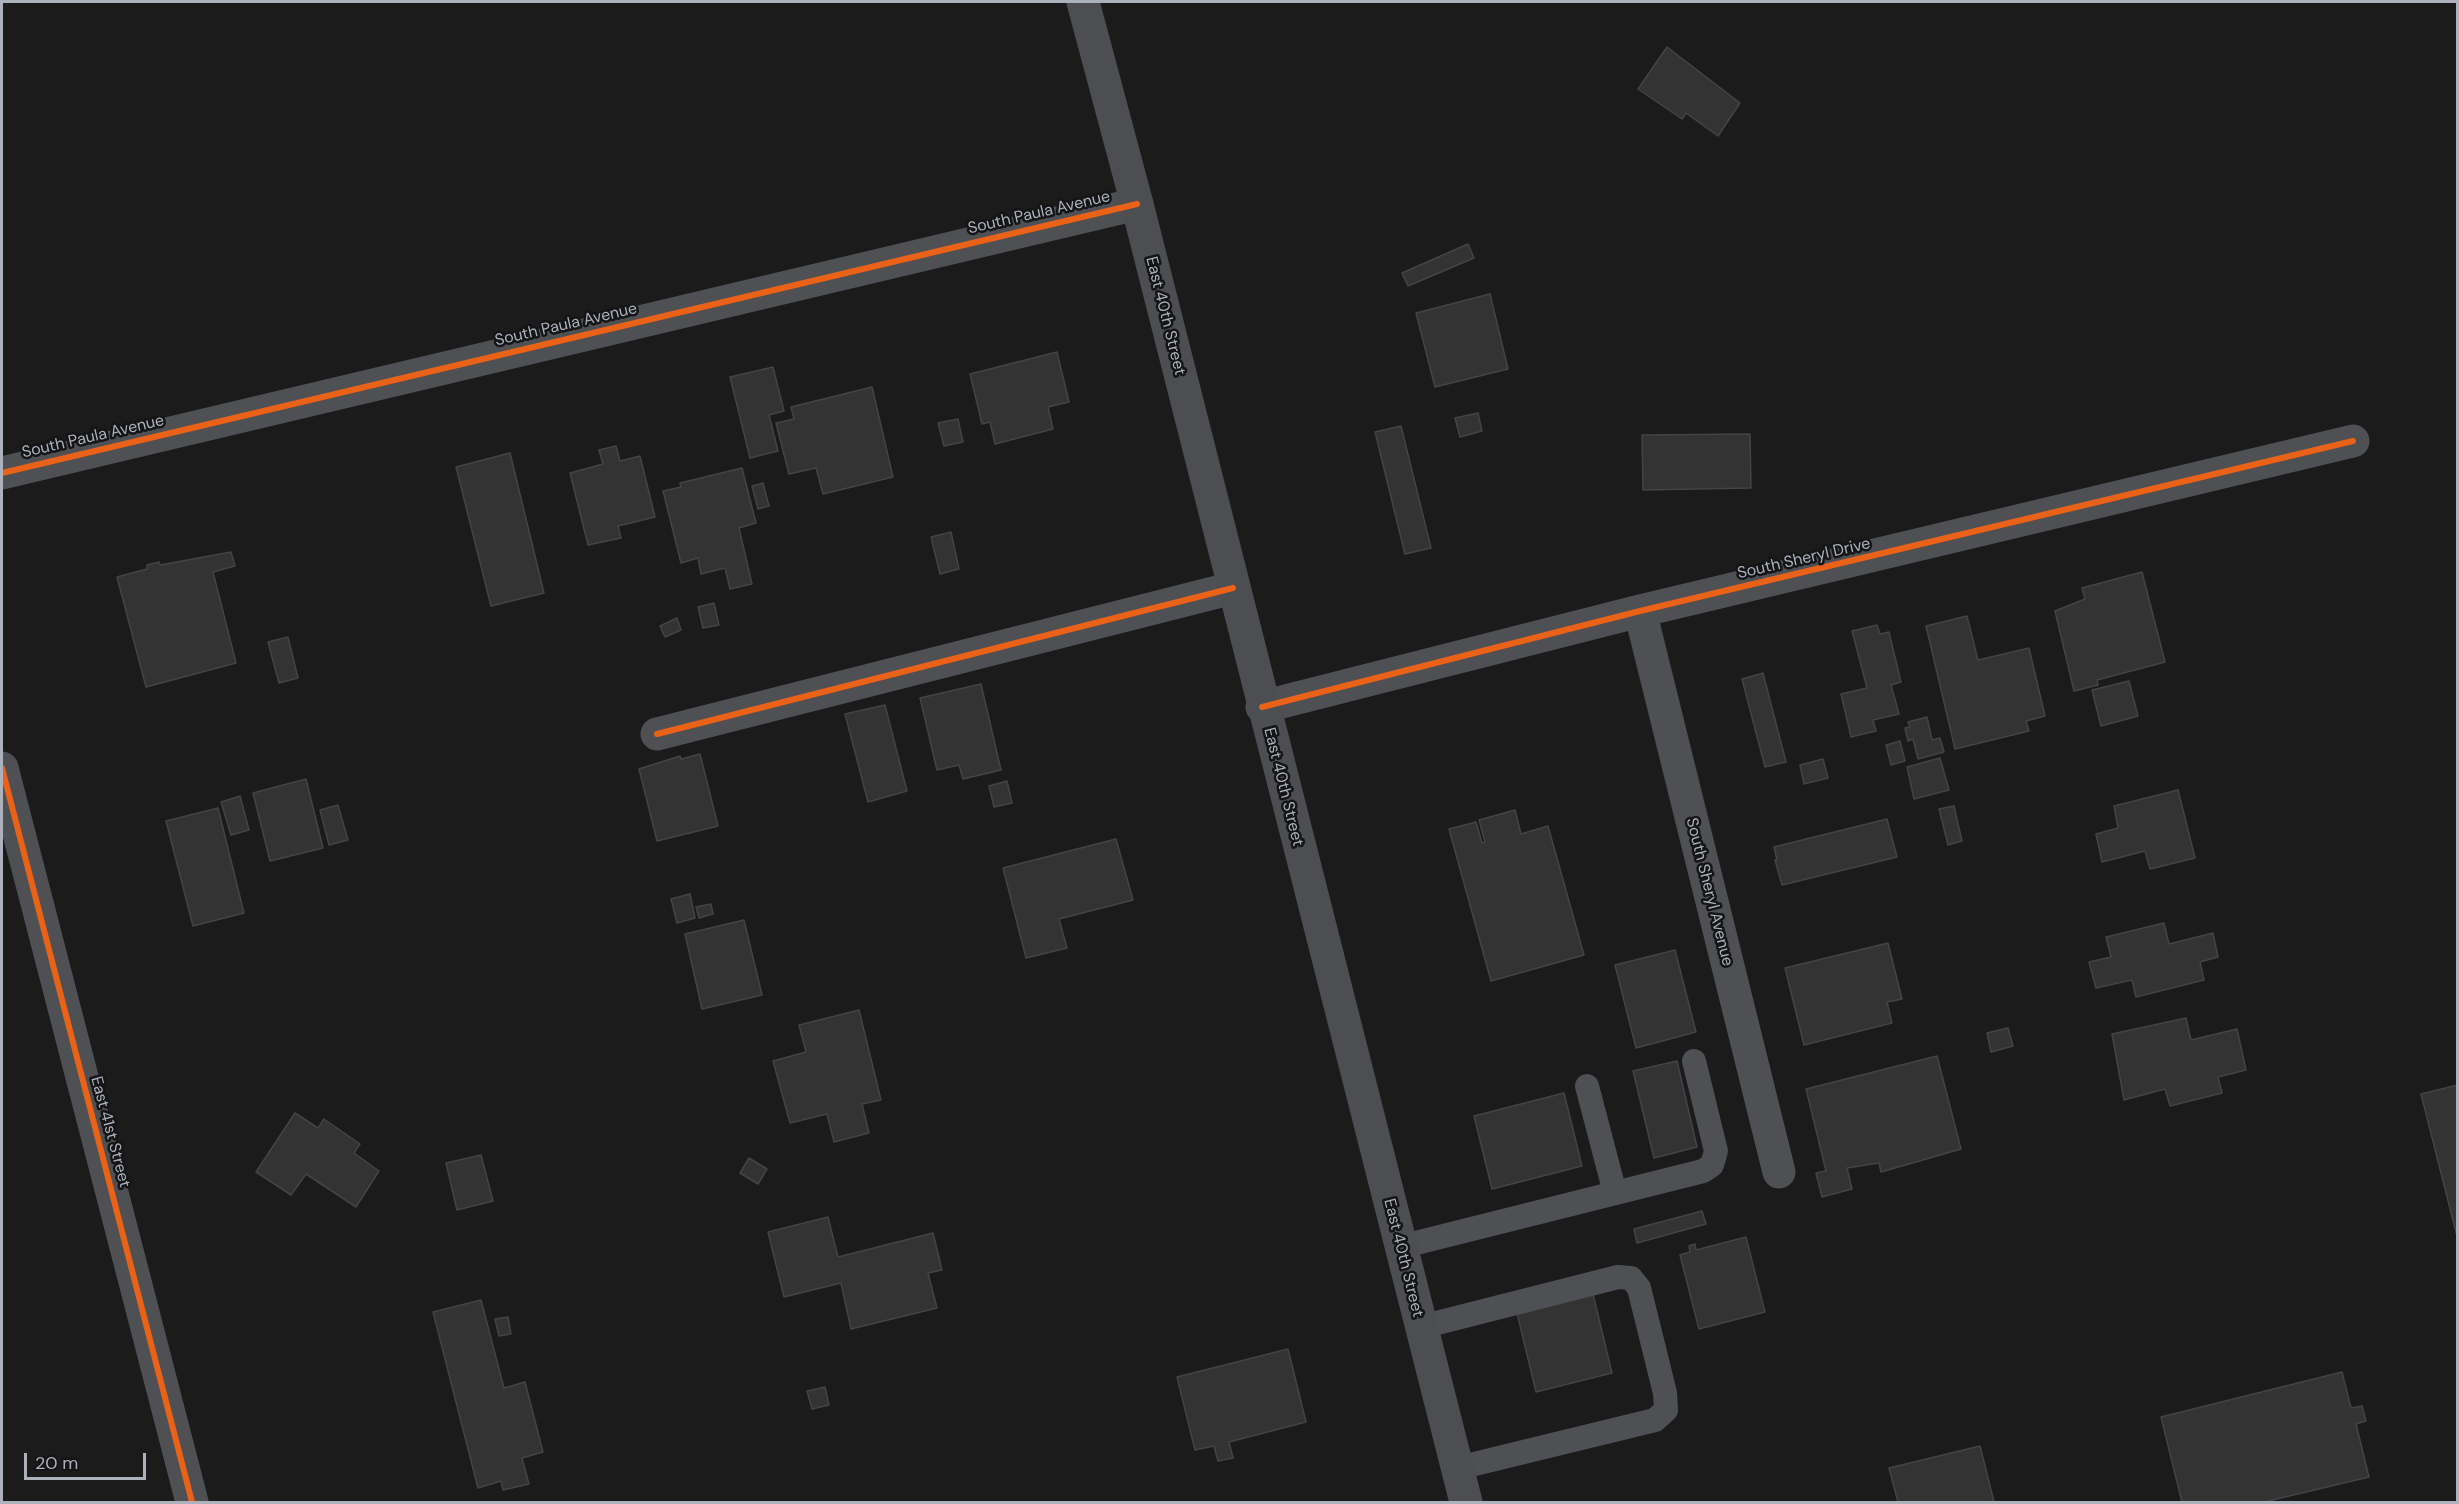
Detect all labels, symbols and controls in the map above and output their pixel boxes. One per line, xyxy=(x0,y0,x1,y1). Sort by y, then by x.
street label: South Paula Avenue xyxy=(966,187,1112,239)
street label: East 40th Street xyxy=(1141,255,1189,377)
street label: South Paula Avenue xyxy=(493,299,639,351)
street label: South Paula Avenue xyxy=(20,411,166,463)
street label: South Sheryl Drive xyxy=(1736,534,1872,584)
street label: East 40th Street xyxy=(1259,726,1307,848)
street label: South Sheryl Avenue xyxy=(1681,816,1737,968)
street label: East 41st Street xyxy=(86,1074,134,1190)
street label: East 40th Street xyxy=(1379,1197,1427,1319)
scale bar xyxy=(27,1441,148,1479)
text: 20 m xyxy=(35,1451,78,1475)

